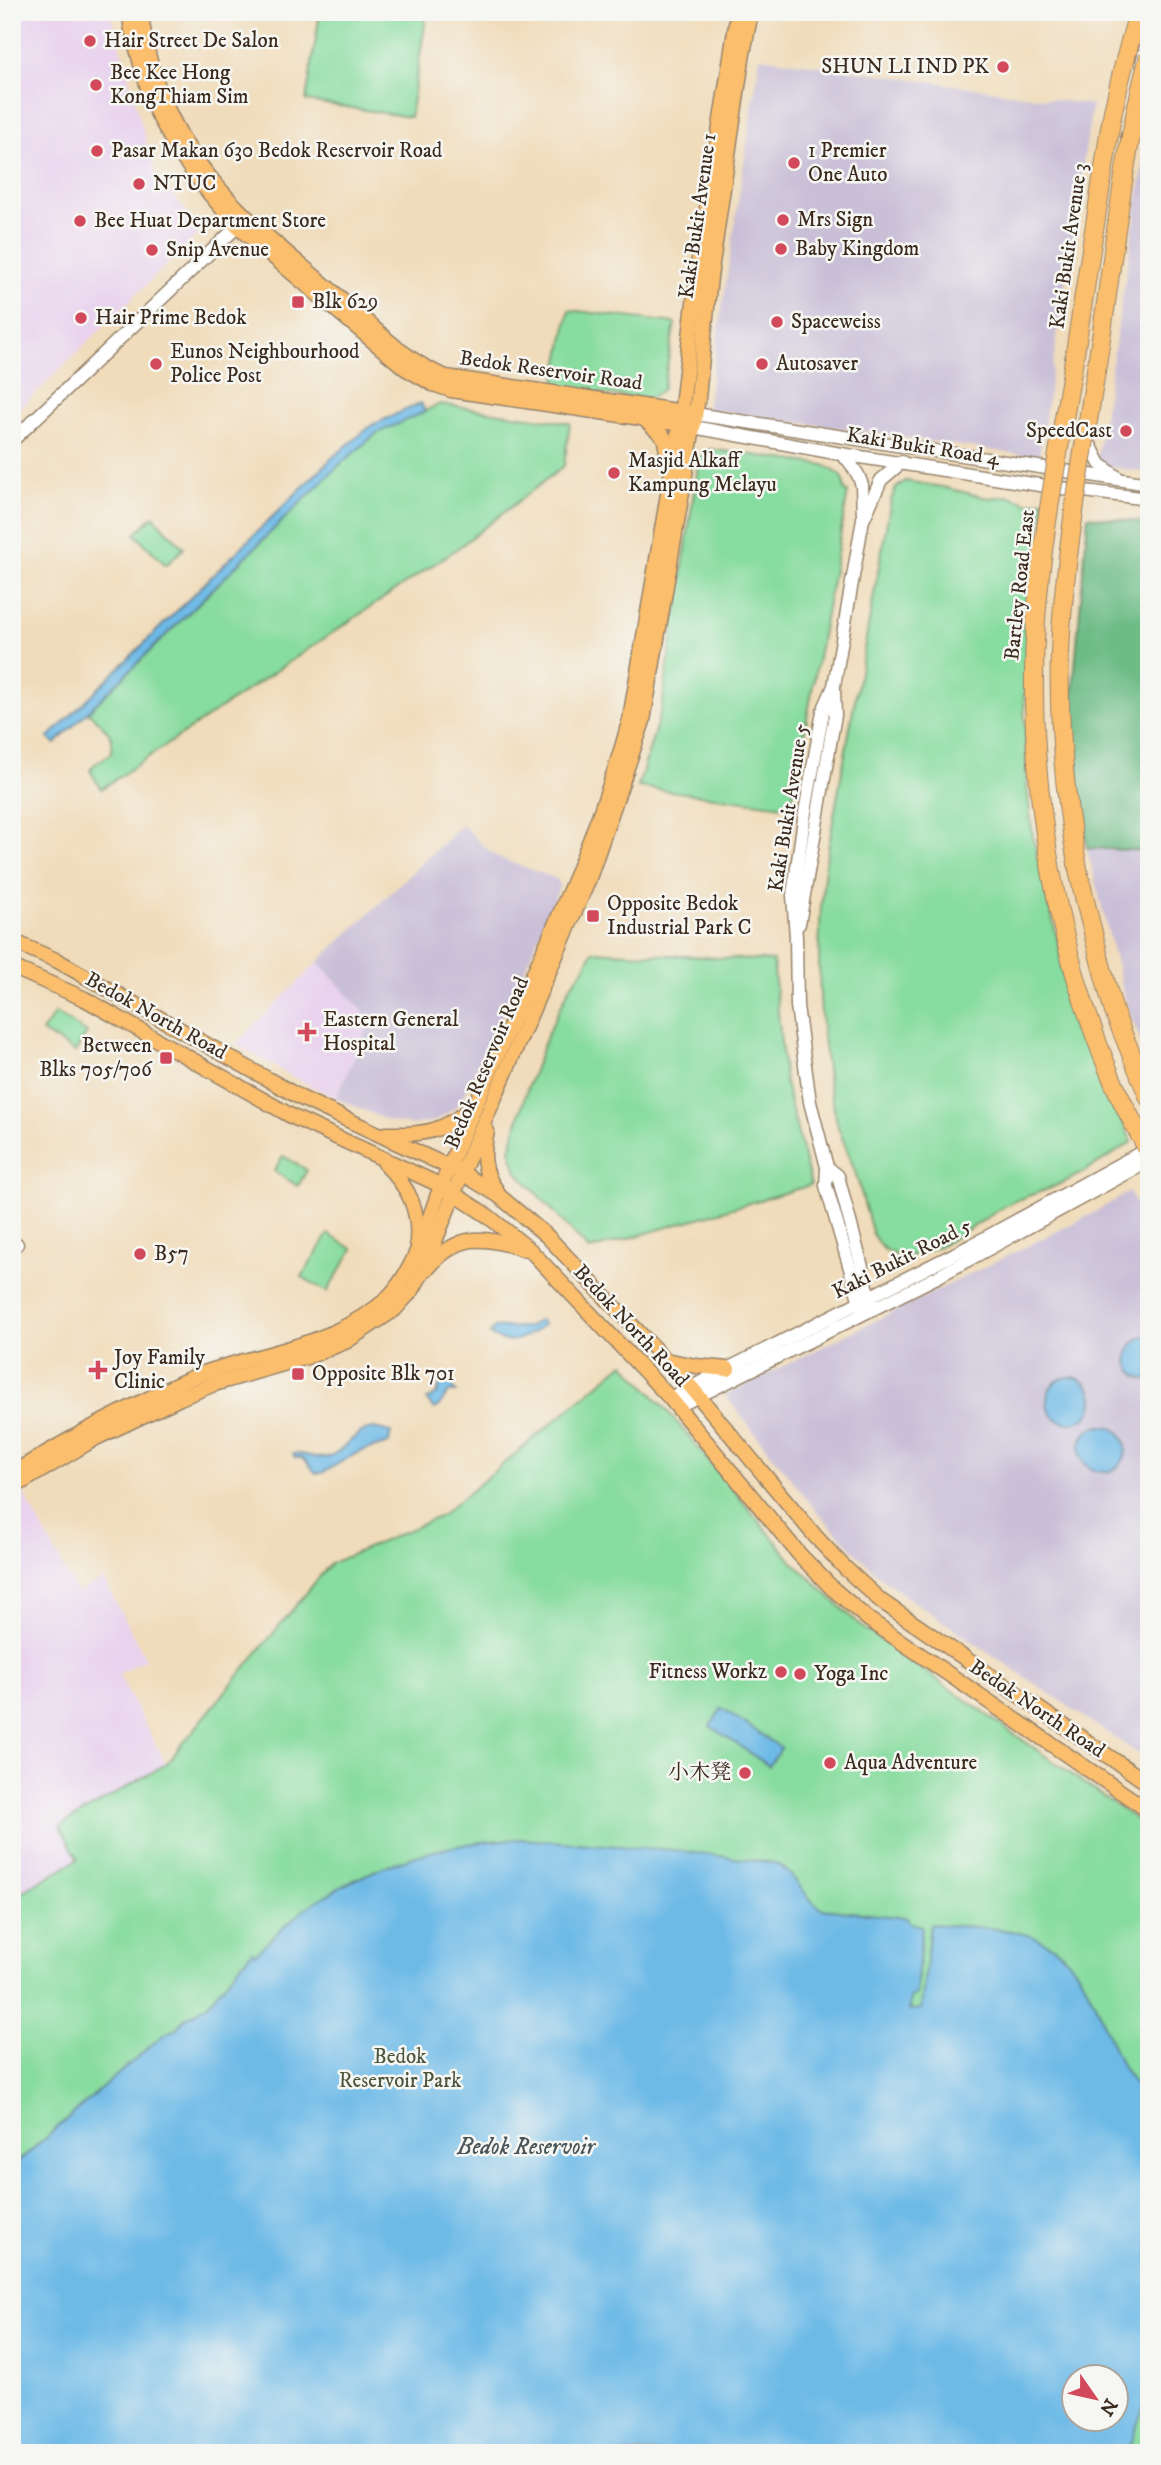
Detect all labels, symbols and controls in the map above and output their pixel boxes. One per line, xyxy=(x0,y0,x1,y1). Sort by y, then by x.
place label: Hair Street De Salon xyxy=(104,28,279,54)
marker: Hair Street De Salon xyxy=(82,33,98,49)
place label: SHUN LI IND PK xyxy=(821,54,989,80)
marker: SHUN LI IND PK xyxy=(995,59,1011,75)
place label: Bee Kee Hong KongThiam Sim xyxy=(110,60,249,110)
marker: Bee Kee Hong KongThiam Sim xyxy=(88,77,104,93)
street label: Kaki Bukit Avenue 1 xyxy=(673,131,723,301)
place label: Pasar Makan 630 Bedok Reservoir Road xyxy=(111,138,443,164)
place label: 1 Premier One Auto xyxy=(808,138,887,188)
marker: Pasar Makan 630 Bedok Reservoir Road xyxy=(89,143,105,159)
marker: 1 Premier One Auto xyxy=(786,155,802,171)
street label: Kaki Bukit Avenue 3 xyxy=(1044,161,1094,331)
place label: NTUC xyxy=(153,171,216,197)
marker: NTUC xyxy=(131,176,147,192)
place label: Mrs Sign xyxy=(797,207,873,233)
place label: Bee Huat Department Store xyxy=(94,208,326,234)
marker: Mrs Sign xyxy=(775,212,791,228)
marker: Bee Huat Department Store xyxy=(72,213,88,229)
place label: Baby Kingdom xyxy=(795,236,920,262)
place label: Snip Avenue xyxy=(166,237,269,263)
marker: Baby Kingdom xyxy=(773,241,789,257)
marker: Snip Avenue xyxy=(144,242,160,258)
place label: Blk 629 xyxy=(312,289,378,315)
marker: Blk 629 xyxy=(290,294,306,310)
place label: Hair Prime Bedok xyxy=(95,305,247,331)
place label: Spaceweiss xyxy=(791,309,881,335)
marker: Hair Prime Bedok xyxy=(73,310,89,326)
marker: Spaceweiss xyxy=(769,314,785,330)
place label: Eunos Neighbourhood Police Post xyxy=(170,339,360,389)
street label: Bedok Reservoir Road xyxy=(458,345,645,397)
place label: Autosaver xyxy=(776,351,858,377)
marker: Eunos Neighbourhood Police Post xyxy=(148,356,164,372)
marker: Autosaver xyxy=(754,356,770,372)
place label: SpeedCast xyxy=(1026,418,1112,444)
street label: Kaki Bukit Road 4 xyxy=(845,422,1002,472)
marker: SpeedCast xyxy=(1118,423,1134,439)
place label: Masjid Alkaff Kampung Melayu xyxy=(628,448,777,498)
marker: Masjid Alkaff Kampung Melayu xyxy=(606,465,622,481)
street label: Bartley Road East xyxy=(999,508,1041,662)
street label: Kaki Bukit Avenue 5 xyxy=(763,722,815,894)
place label: Opposite Bedok Industrial Park C xyxy=(607,891,752,941)
marker: Opposite Bedok Industrial Park C xyxy=(585,908,601,924)
street label: Bedok North Road xyxy=(81,966,232,1066)
street label: Bedok Reservoir Road xyxy=(439,973,535,1153)
place label: Eastern General Hospital xyxy=(323,1007,459,1057)
marker: Eastern General Hospital xyxy=(297,1022,317,1042)
place label: Between Blks 705/706 xyxy=(39,1033,153,1083)
marker: Between Blks 705/706 xyxy=(158,1050,174,1066)
street label: Kaki Bukit Road 5 xyxy=(828,1213,976,1305)
place label: B57 xyxy=(154,1241,189,1267)
marker: B57 xyxy=(132,1246,148,1262)
street label: Bedok North Road xyxy=(568,1259,695,1393)
place label: Joy Family Clinic xyxy=(112,1345,206,1395)
marker: Joy Family Clinic xyxy=(88,1360,108,1380)
place label: Opposite Blk 701 xyxy=(312,1361,455,1387)
marker: Opposite Blk 701 xyxy=(290,1366,306,1382)
street label: Bedok North Road xyxy=(964,1654,1110,1764)
place label: Fitness Workz xyxy=(648,1659,767,1685)
place label: Yoga Inc xyxy=(814,1661,888,1687)
marker: Fitness Workz xyxy=(773,1664,789,1680)
marker: Yoga Inc xyxy=(792,1666,808,1682)
place label: Aqua Adventure xyxy=(844,1750,978,1776)
marker: Aqua Adventure xyxy=(822,1755,838,1771)
place label: 小木凳 xyxy=(668,1760,731,1786)
marker: 小木凳 xyxy=(737,1765,753,1781)
park label: Bedok Reservoir Park xyxy=(339,2044,462,2094)
water label: Bedok Reservoir xyxy=(456,2133,597,2162)
north arrow xyxy=(1060,2364,1130,2434)
text: N xyxy=(1094,2394,1122,2420)

